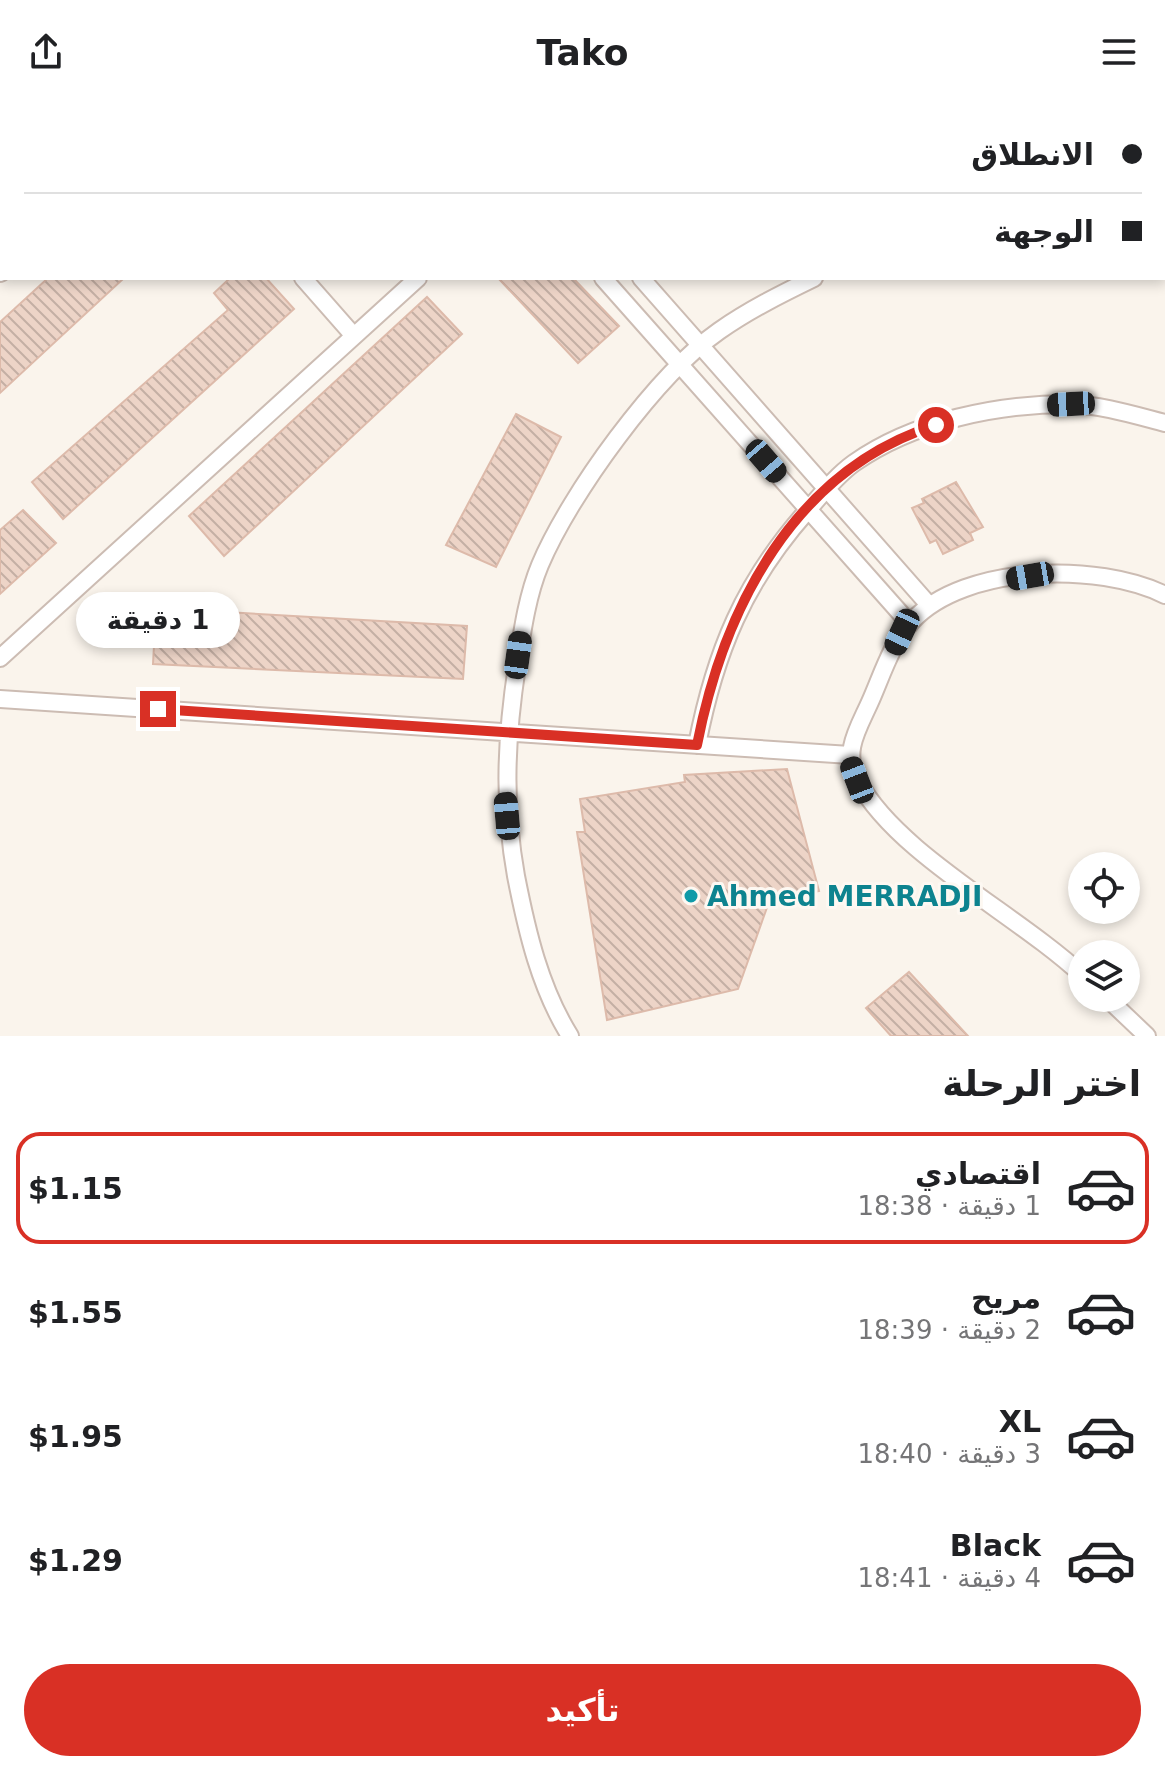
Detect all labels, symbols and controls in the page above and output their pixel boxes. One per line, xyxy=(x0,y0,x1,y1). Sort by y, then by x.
icon: share xyxy=(24,30,68,74)
icon: menu xyxy=(1097,30,1141,74)
text: Tako xyxy=(537,32,628,73)
text: الانطلاق xyxy=(971,137,1094,172)
text: الوجهة xyxy=(994,214,1094,249)
car xyxy=(1046,391,1096,417)
route start xyxy=(918,407,954,443)
car xyxy=(741,435,791,487)
car xyxy=(1004,560,1056,592)
callout: 1 دقيقة xyxy=(76,593,240,649)
text: 1 دقيقة xyxy=(107,605,209,635)
car xyxy=(881,605,923,659)
car xyxy=(503,630,533,680)
route end xyxy=(140,691,176,727)
car xyxy=(837,753,877,807)
car xyxy=(493,791,521,841)
map controls xyxy=(1068,852,1140,1012)
button: locate xyxy=(1068,852,1140,924)
place label: Ahmed MERRADJI xyxy=(707,880,982,913)
marker: Ahmed MERRADJI xyxy=(682,887,700,905)
button: layers xyxy=(1068,940,1140,1012)
text: اختر الرحلة xyxy=(942,1063,1141,1104)
icon: car xyxy=(1065,1152,1137,1224)
text: اقتصادي xyxy=(915,1156,1041,1191)
text: $1.15 xyxy=(28,1171,123,1206)
text: 1 دقيقة · 18:38 xyxy=(858,1191,1041,1221)
icon: car xyxy=(1065,1276,1137,1348)
text: مريح xyxy=(971,1280,1041,1315)
text: $1.55 xyxy=(28,1295,123,1330)
text: 2 دقيقة · 18:39 xyxy=(858,1315,1041,1345)
icon: car xyxy=(1065,1400,1137,1472)
text: XL xyxy=(999,1404,1041,1439)
text: $1.95 xyxy=(28,1419,123,1454)
text: 3 دقيقة · 18:40 xyxy=(858,1439,1041,1469)
icon: car xyxy=(1065,1524,1137,1596)
text: Black xyxy=(950,1528,1041,1563)
text: $1.29 xyxy=(28,1543,123,1578)
text: 4 دقيقة · 18:41 xyxy=(858,1563,1041,1593)
button: تأكيد xyxy=(24,1664,1141,1756)

